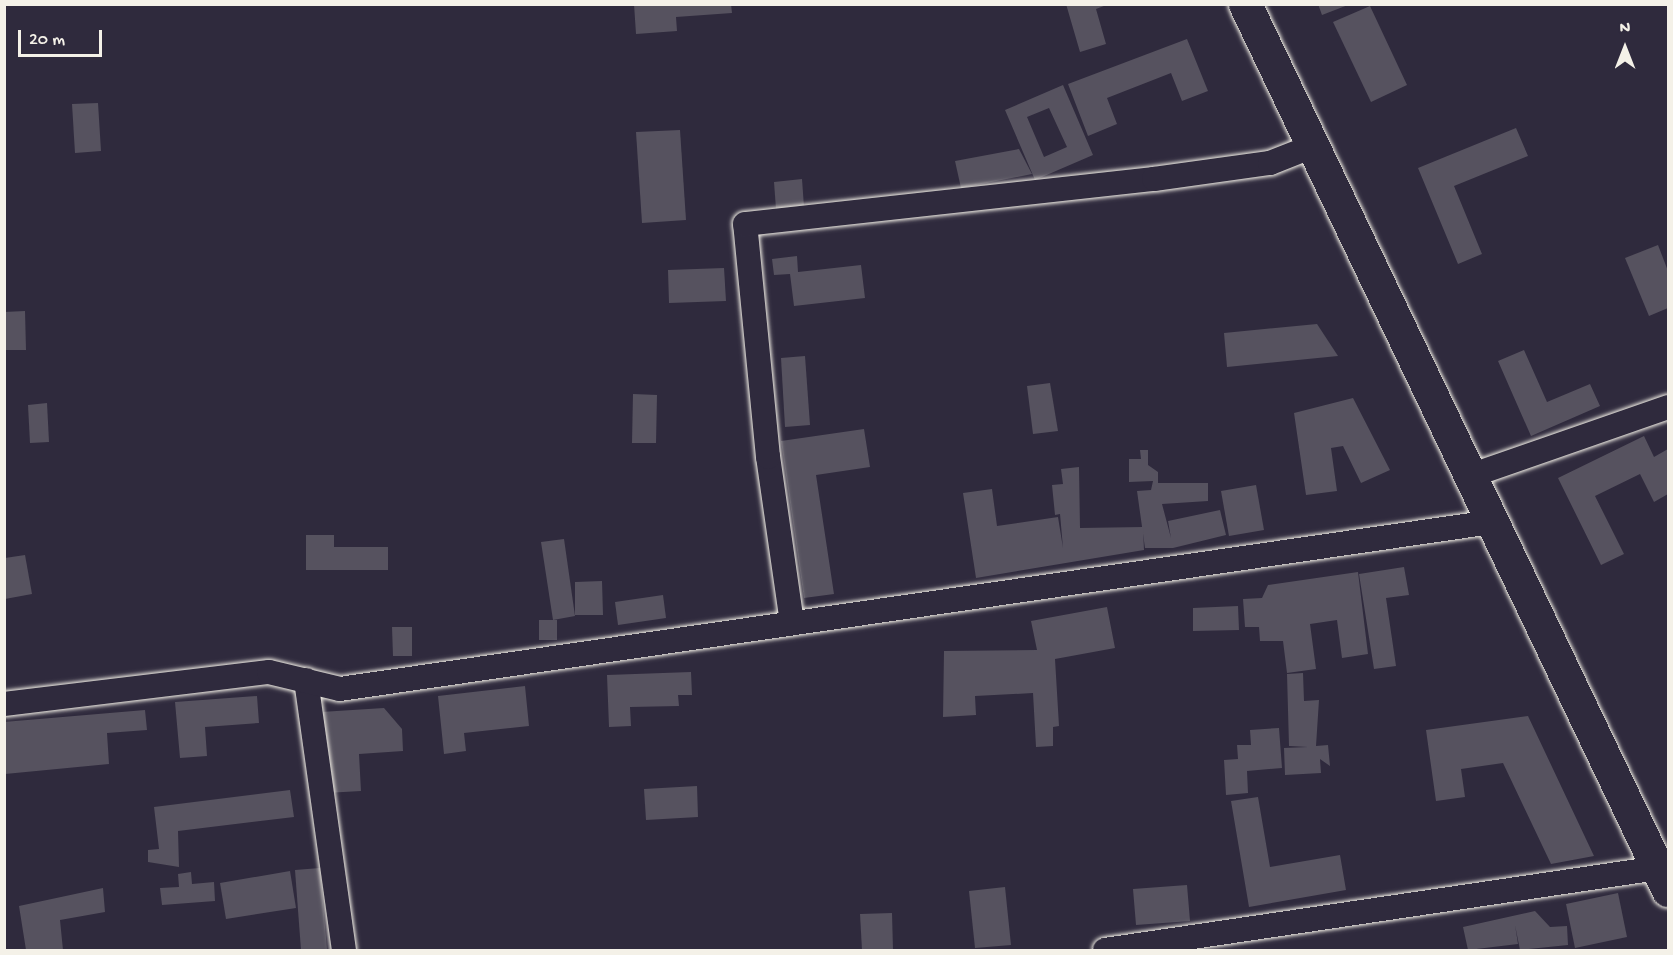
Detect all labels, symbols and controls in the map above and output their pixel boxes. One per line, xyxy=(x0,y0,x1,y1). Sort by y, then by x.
scale bar xyxy=(21,18,105,56)
north arrow xyxy=(1595,18,1655,78)
text: N xyxy=(1620,20,1630,39)
text: 20 m xyxy=(29,30,65,51)

